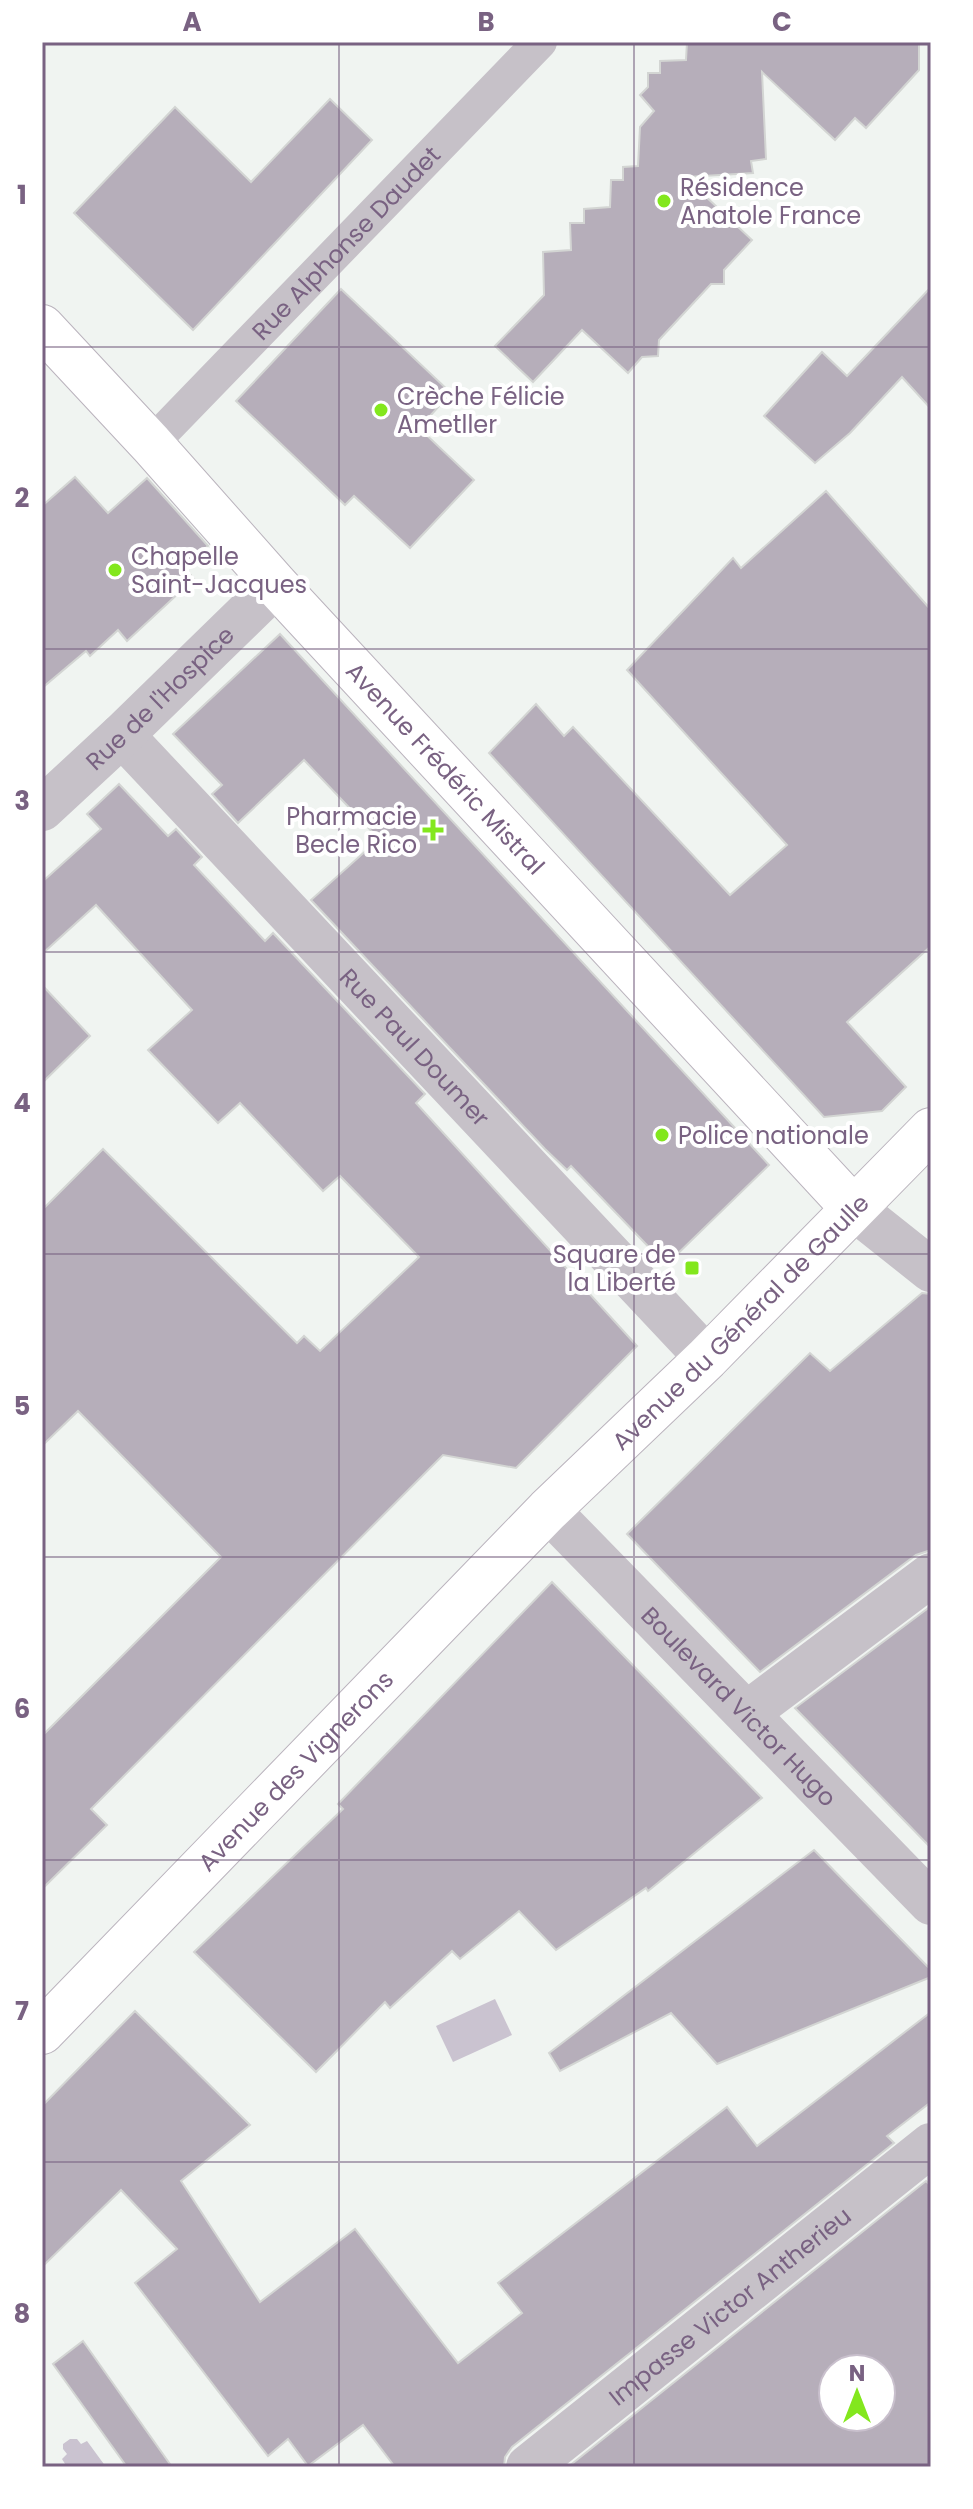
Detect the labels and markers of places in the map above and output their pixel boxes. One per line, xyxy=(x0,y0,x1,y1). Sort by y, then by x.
place label: Résidence Anatole France xyxy=(680,171,861,232)
marker: Résidence Anatole France xyxy=(655,192,673,210)
place label: Crèche Félicie Ametller xyxy=(397,380,565,441)
marker: Crèche Félicie Ametller xyxy=(372,401,390,419)
place label: Chapelle Saint-Jacques xyxy=(131,540,307,601)
marker: Chapelle Saint-Jacques xyxy=(106,561,124,579)
place label: Pharmacie Becle Rico xyxy=(286,800,417,861)
marker: Pharmacie Becle Rico xyxy=(424,821,442,839)
place label: Police nationale xyxy=(678,1119,869,1152)
marker: Police nationale xyxy=(653,1126,671,1144)
place label: Square de la Liberté xyxy=(553,1238,676,1299)
marker: Square de la Liberté xyxy=(683,1259,701,1277)

